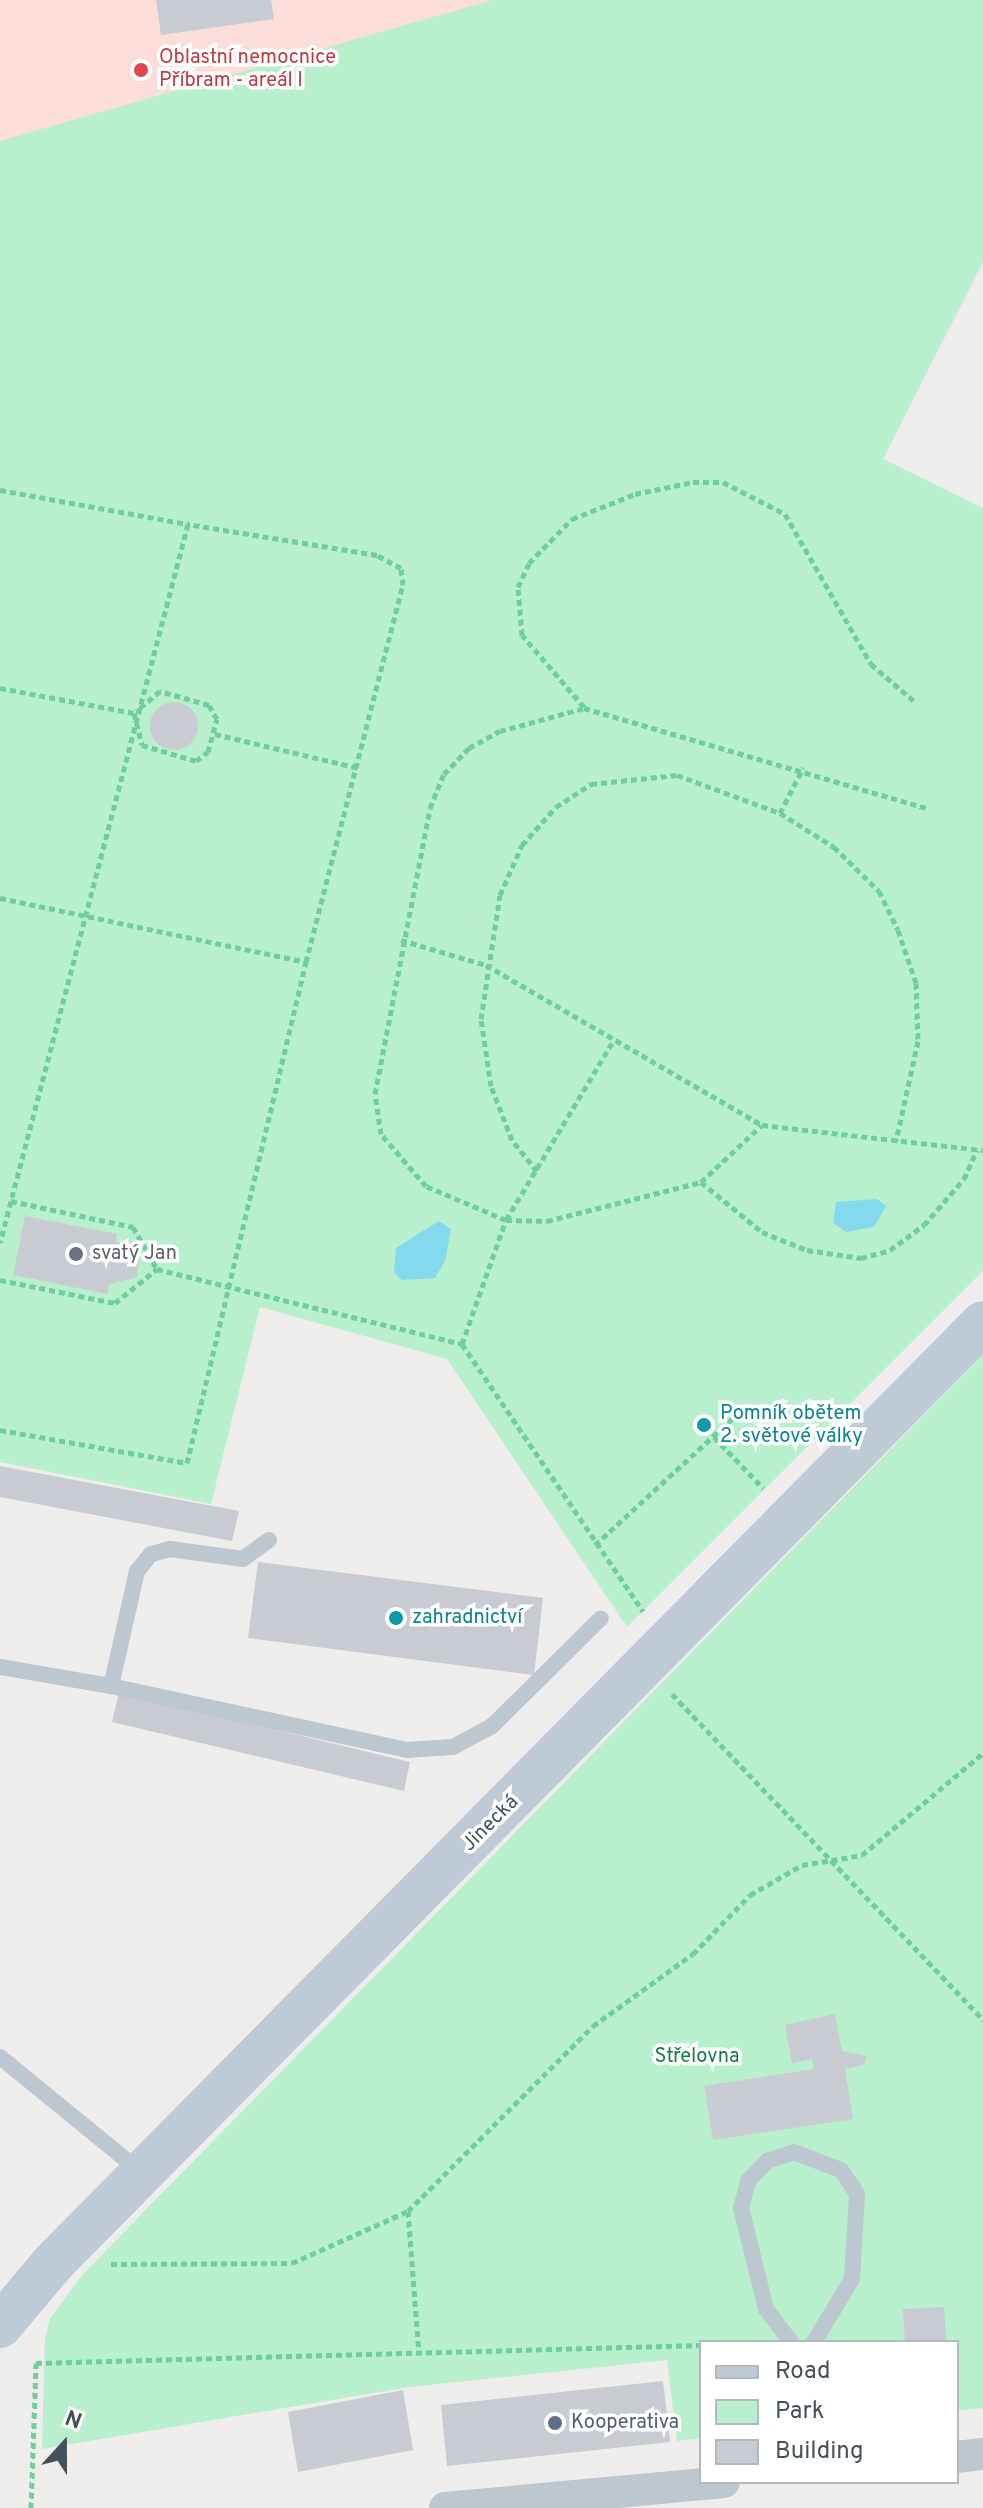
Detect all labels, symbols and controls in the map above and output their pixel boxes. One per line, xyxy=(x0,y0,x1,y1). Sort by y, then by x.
place label: Oblastní nemocnice Příbram - areál I xyxy=(159,46,336,93)
marker: Oblastní nemocnice Příbram - areál I xyxy=(130,59,152,81)
place label: svatý Jan xyxy=(92,1242,177,1266)
marker: svatý Jan xyxy=(67,1245,85,1263)
place label: Pomník obětem 2. světové války xyxy=(720,1402,863,1449)
marker: Pomník obětem 2. světové války xyxy=(695,1416,713,1434)
place label: zahradnictví xyxy=(412,1606,522,1630)
marker: zahradnictví xyxy=(387,1609,405,1627)
street label: Jinecká xyxy=(458,1791,524,1857)
park label: Střelovna xyxy=(654,2045,740,2069)
legend xyxy=(699,2340,959,2484)
text: Road xyxy=(775,2357,831,2387)
text: Park xyxy=(775,2397,825,2427)
north arrow xyxy=(24,2404,104,2484)
text: N xyxy=(61,2406,85,2437)
place label: Kooperativa xyxy=(571,2411,679,2435)
marker: Kooperativa xyxy=(546,2414,564,2432)
text: Building xyxy=(775,2437,864,2467)

